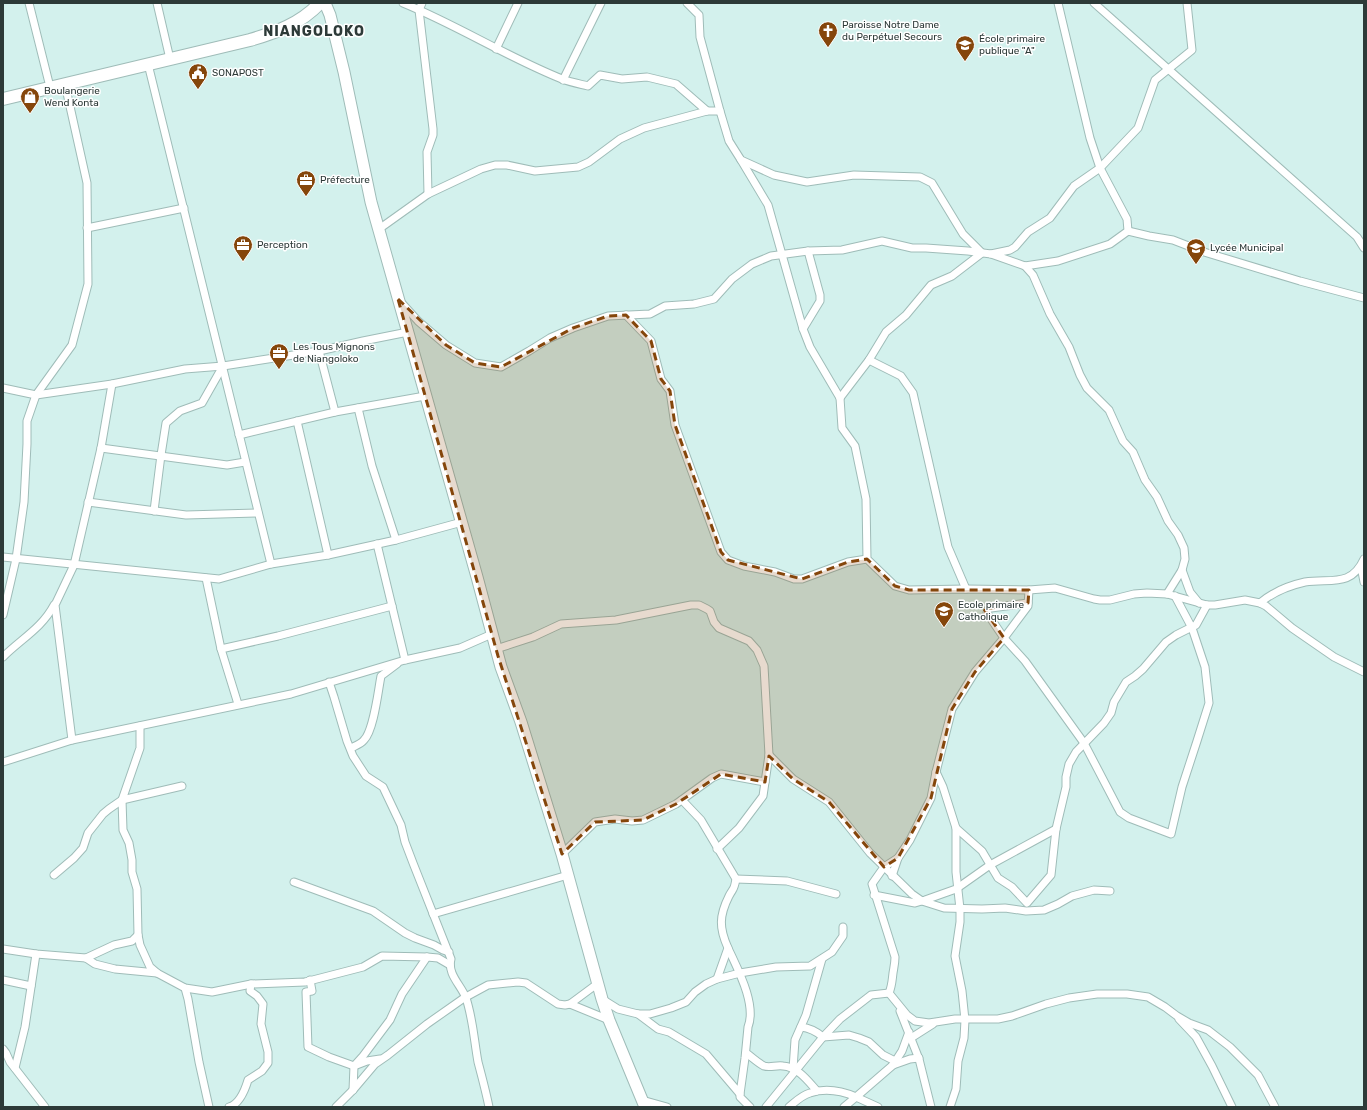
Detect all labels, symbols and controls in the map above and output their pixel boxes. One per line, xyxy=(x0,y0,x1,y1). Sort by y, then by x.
place label: Paroisse Notre Dame du Perpétuel Secours xyxy=(842,19,942,43)
church icon: Paroisse Notre Dame du Perpétuel Secours xyxy=(817,20,839,48)
district label: NIANGOLOKO xyxy=(263,23,365,40)
place label: École primaire publique "A" xyxy=(979,33,1045,57)
school or university icon: École primaire publique "A" xyxy=(954,34,976,62)
public building icon: SONAPOST xyxy=(187,62,209,90)
place label: SONAPOST xyxy=(212,67,264,79)
place label: Boulangerie Wend Konta xyxy=(44,85,100,109)
shop icon: Boulangerie Wend Konta xyxy=(19,86,41,114)
office icon: Préfecture xyxy=(295,169,317,197)
place label: Préfecture xyxy=(320,174,370,186)
office icon: Perception xyxy=(232,234,254,262)
school or university icon: Lycée Municipal xyxy=(1185,237,1207,265)
place label: Perception xyxy=(257,239,308,251)
place label: Lycée Municipal xyxy=(1210,242,1283,254)
place label: Les Tous Mignons de Niangoloko xyxy=(293,341,375,365)
office icon: Les Tous Mignons de Niangoloko xyxy=(268,342,290,370)
place label: Ecole primaire Catholique xyxy=(958,599,1024,623)
school or university icon: Ecole primaire Catholique xyxy=(933,600,955,628)

